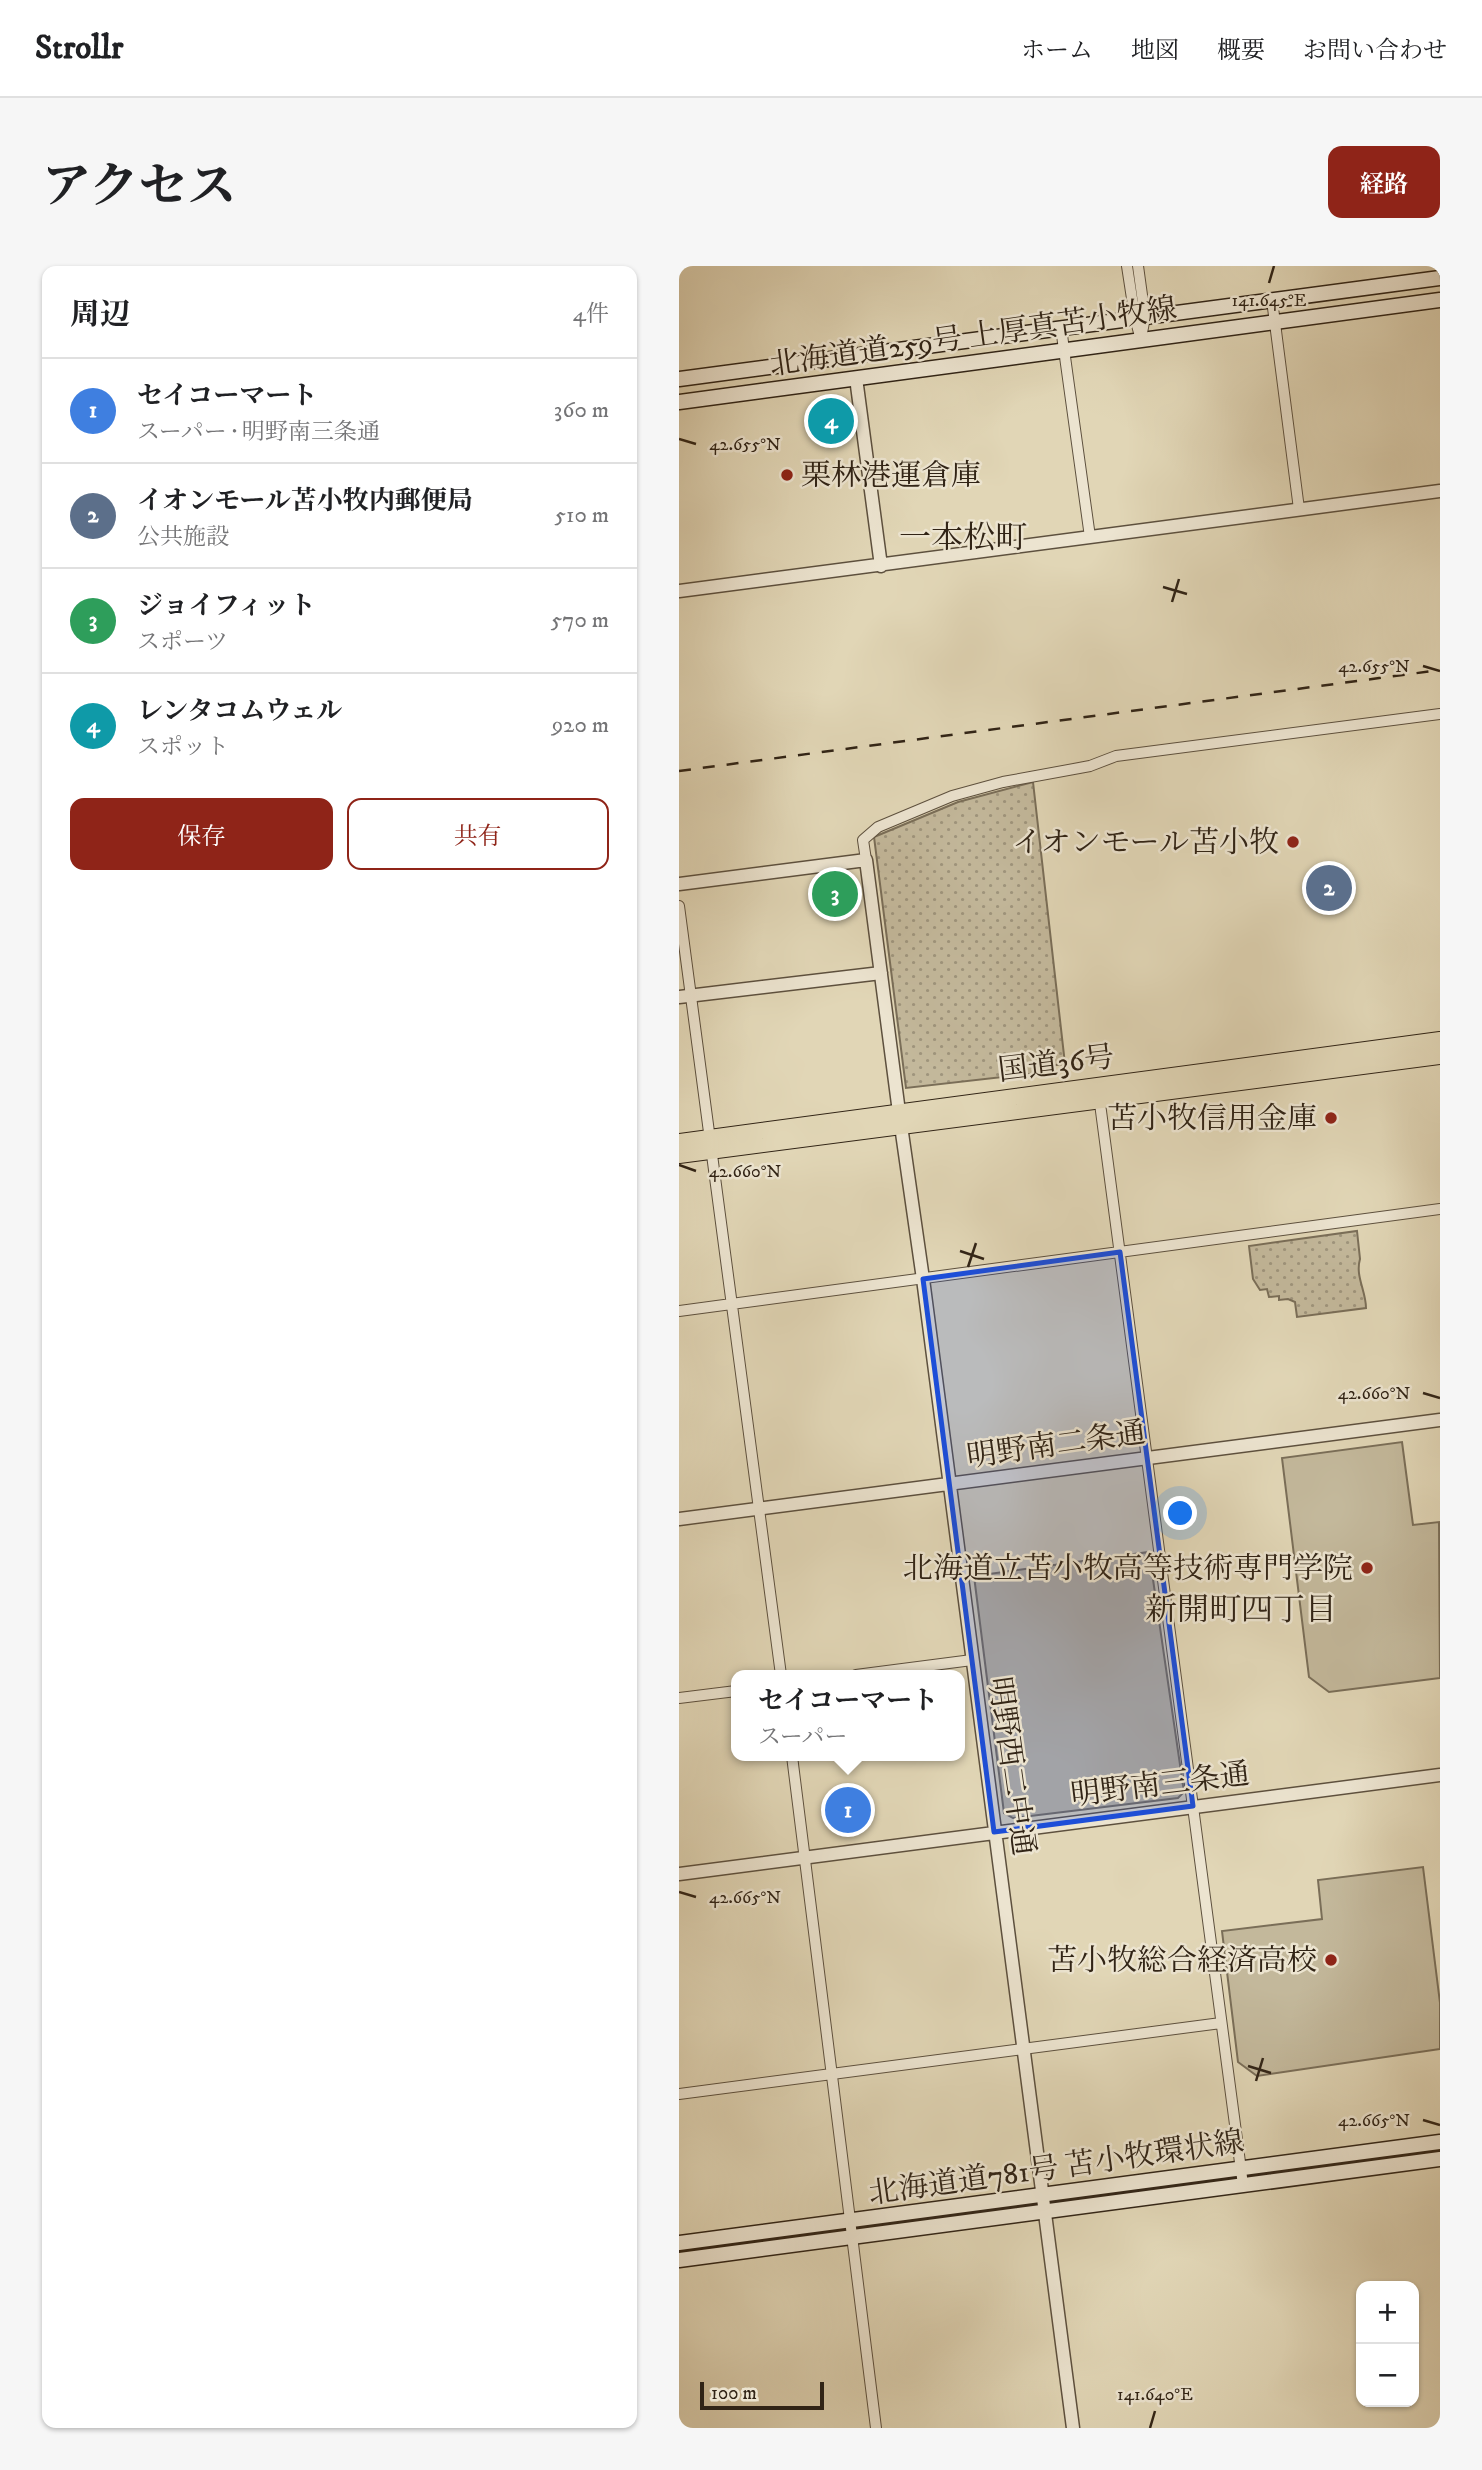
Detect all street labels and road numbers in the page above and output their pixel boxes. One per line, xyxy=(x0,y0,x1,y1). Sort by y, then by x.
street label: 北海道道259号 上厚真苫小牧線 xyxy=(767,291,1179,384)
street label: 国道36号 xyxy=(996,1039,1116,1090)
street label: 明野南二条通 xyxy=(965,1415,1148,1476)
street label: 明野西二中通 xyxy=(980,1675,1041,1858)
street label: 明野南三条通 xyxy=(1069,1756,1252,1815)
street label: 北海道道781号 苫小牧環状線 xyxy=(866,2124,1246,2213)

